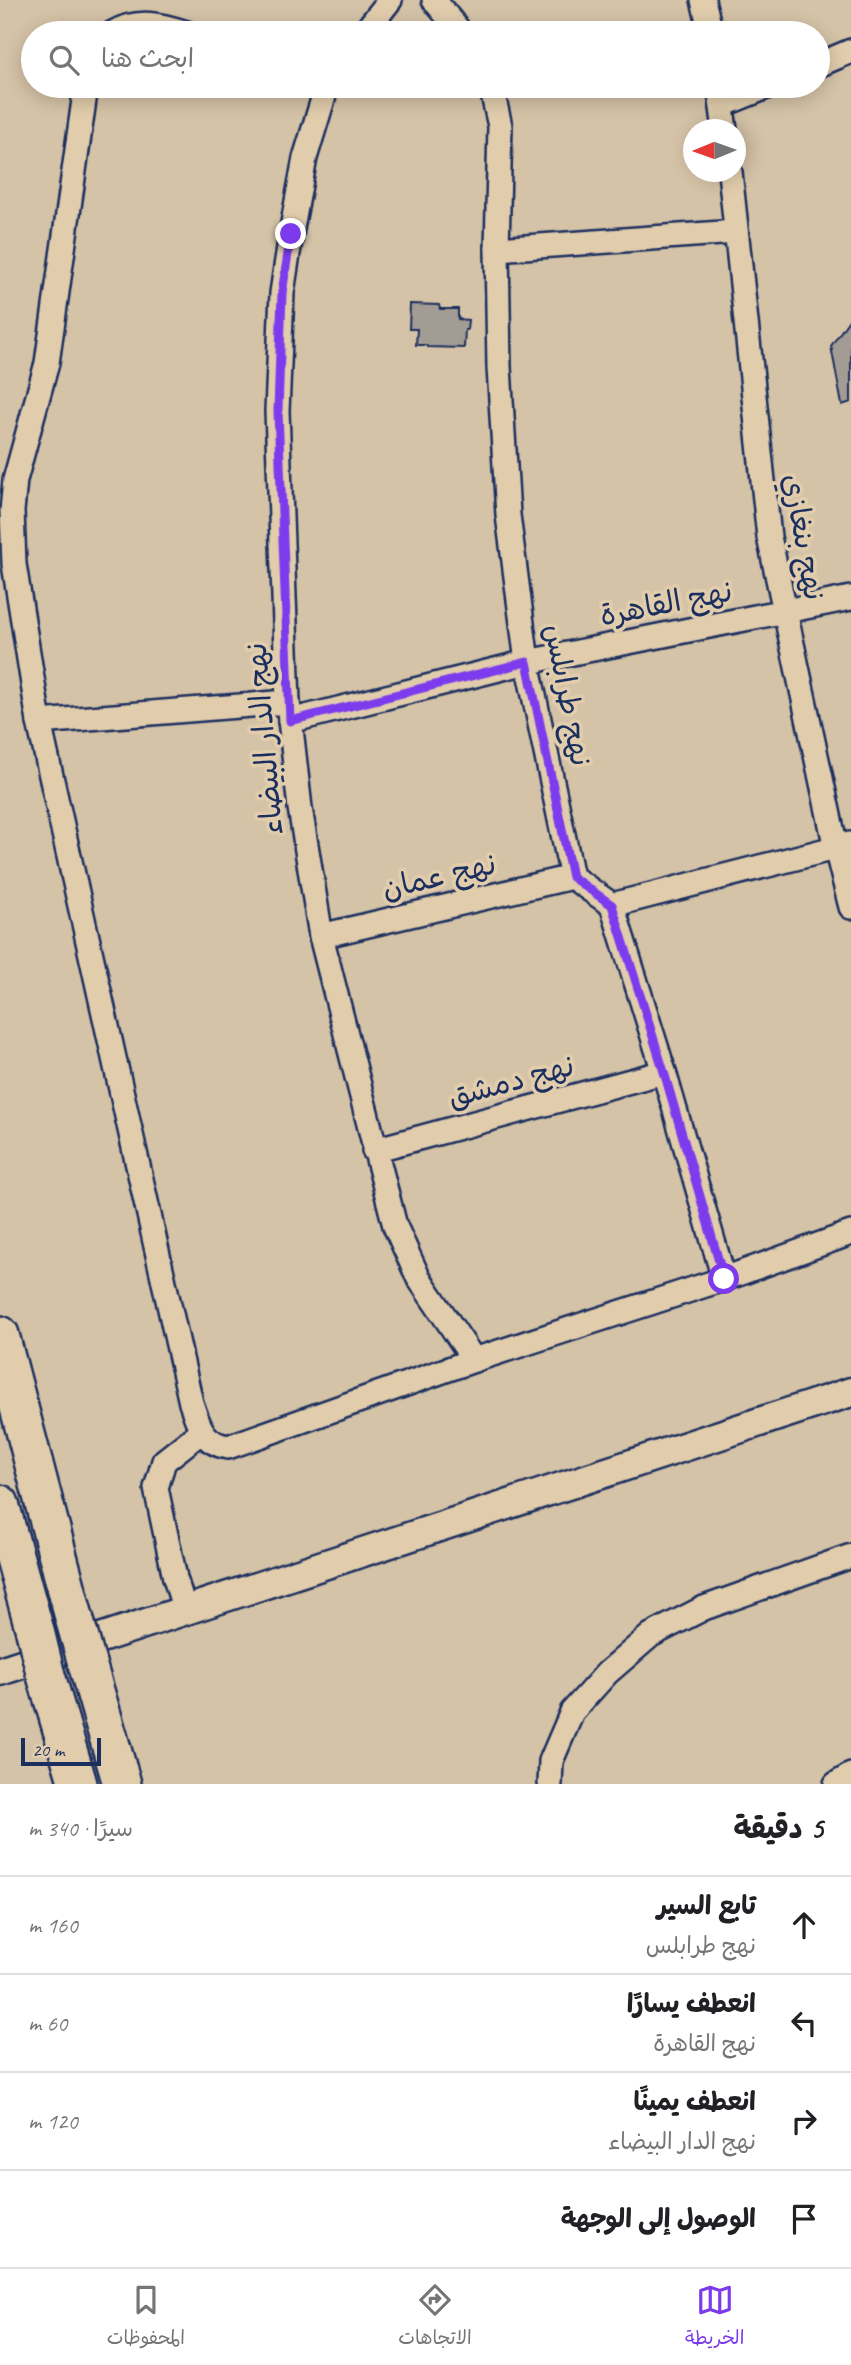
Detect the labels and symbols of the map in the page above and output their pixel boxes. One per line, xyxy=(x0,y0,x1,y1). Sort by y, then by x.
north arrow xyxy=(683,119,746,182)
route end xyxy=(275,218,306,249)
street label: نهج بنغازي xyxy=(772,471,834,604)
street label: نهج القاهرة xyxy=(597,572,736,635)
street label: نهج طرابلس xyxy=(535,621,600,769)
street label: نهج الدار البيضاء xyxy=(237,641,292,837)
street label: نهج عمان xyxy=(378,844,500,909)
street label: نهج دمشق xyxy=(444,1046,579,1117)
route start xyxy=(708,1263,739,1294)
scale bar xyxy=(21,1735,102,1767)

